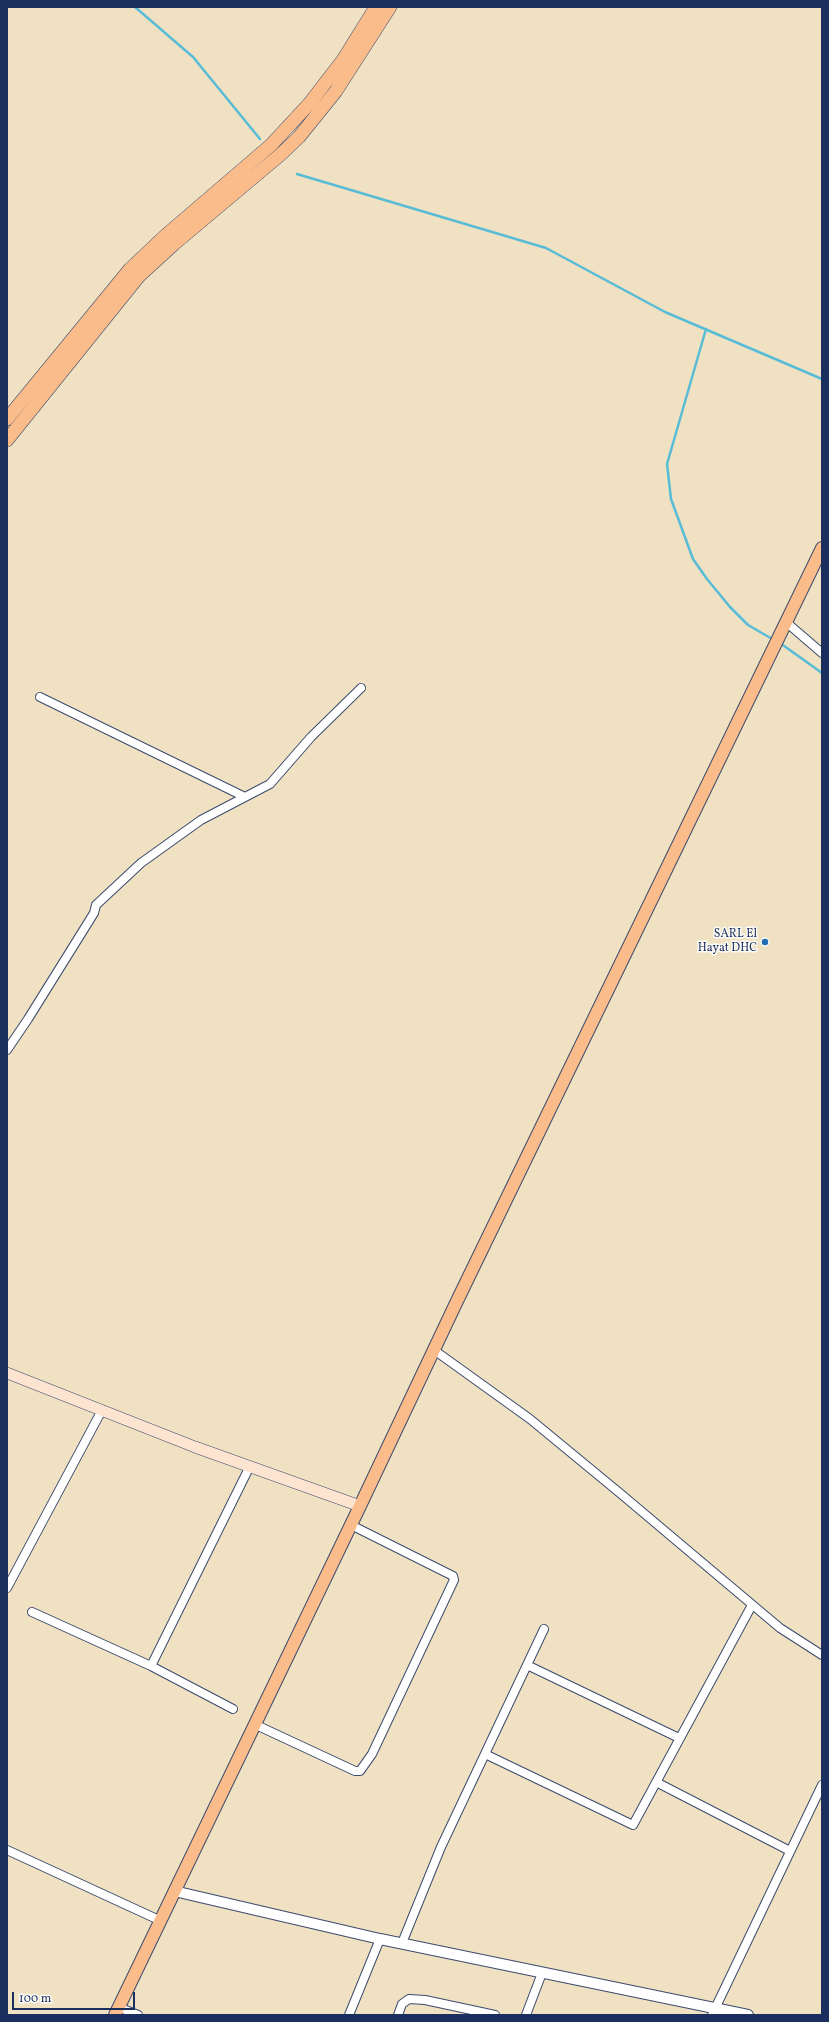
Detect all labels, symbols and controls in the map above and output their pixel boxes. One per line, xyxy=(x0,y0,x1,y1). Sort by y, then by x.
place label: SARL El Hayat DHC xyxy=(698,928,757,956)
marker: SARL El Hayat DHC xyxy=(760,937,770,947)
scale bar xyxy=(14,1984,137,2010)
text: 100 m xyxy=(19,1991,51,2007)

